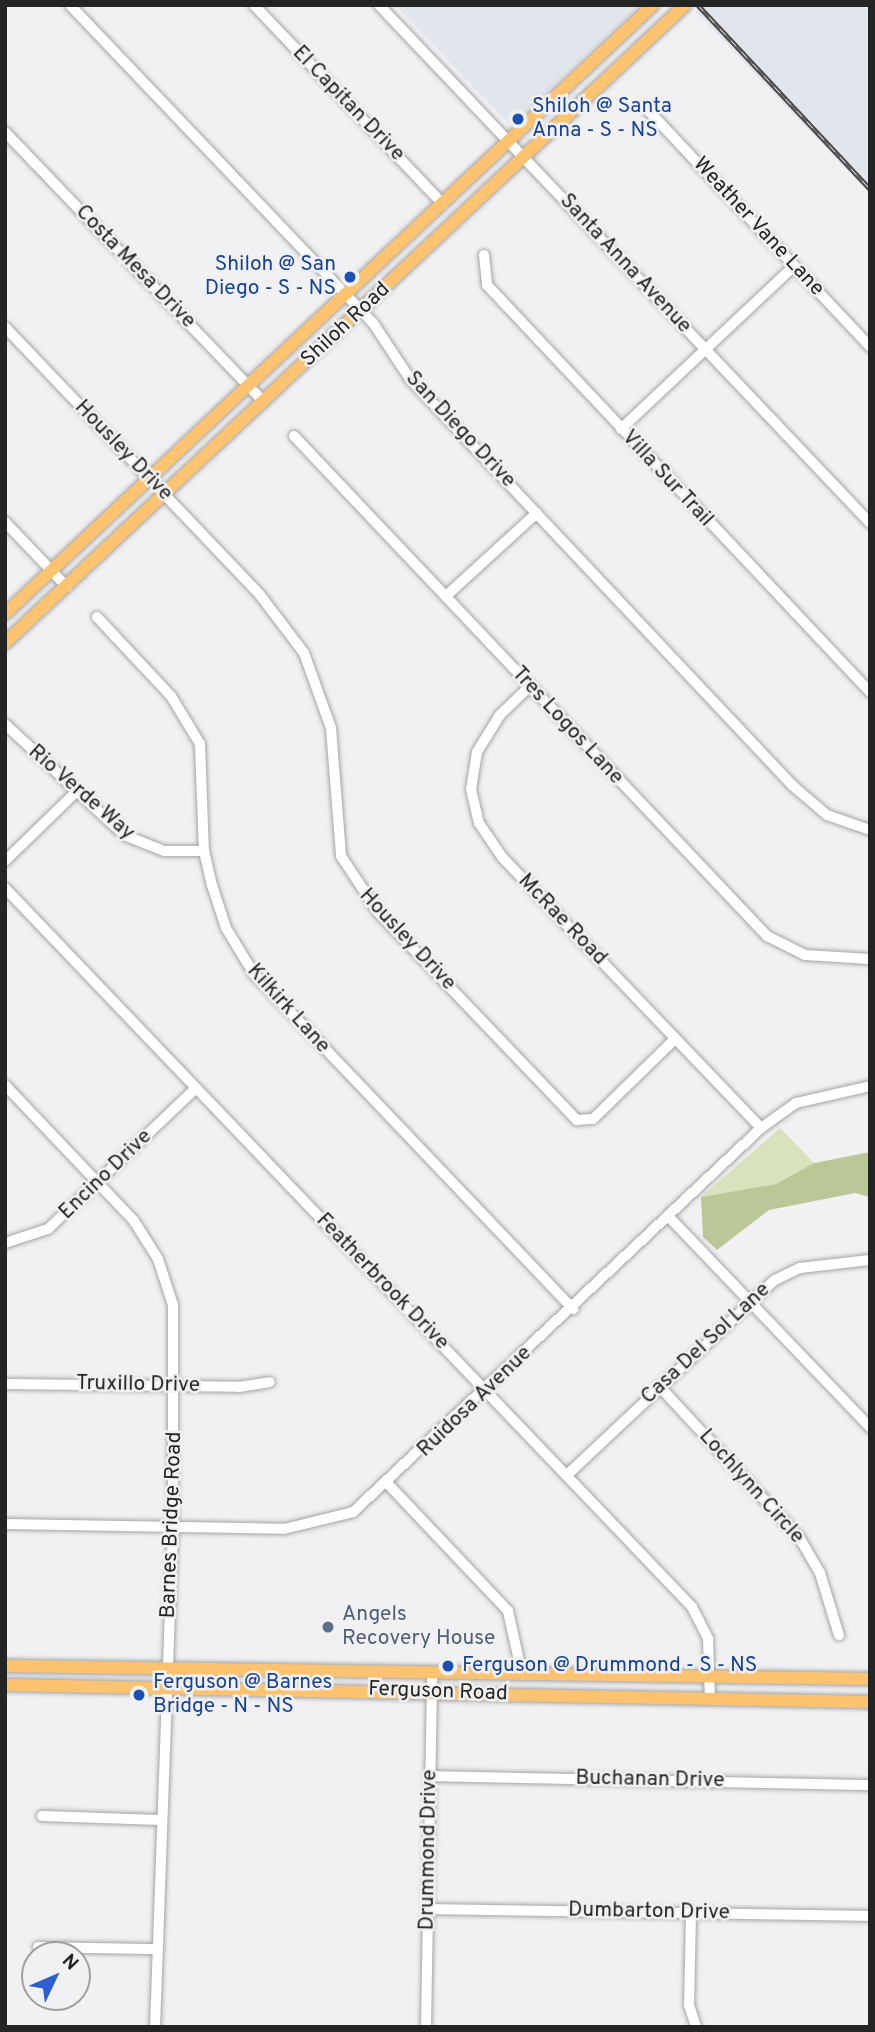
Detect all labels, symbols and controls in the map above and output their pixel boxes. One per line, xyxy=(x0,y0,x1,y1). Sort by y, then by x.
street label: El Capitan Drive xyxy=(287,41,409,167)
place label: Shiloh @ Santa Anna - S - NS xyxy=(532,94,672,144)
marker: Shiloh @ Santa Anna - S - NS xyxy=(510,111,526,127)
street label: Weather Vane Lane xyxy=(687,152,829,302)
street label: Santa Anna Avenue xyxy=(553,188,697,340)
street label: Costa Mesa Drive xyxy=(70,200,200,334)
place label: Shiloh @ San Diego - S - NS xyxy=(205,252,336,302)
marker: Shiloh @ San Diego - S - NS xyxy=(342,269,358,285)
street label: Shiloh Road xyxy=(296,277,396,373)
street label: San Diego Drive xyxy=(400,367,520,493)
street label: Housley Drive xyxy=(69,395,177,507)
street label: Villa Sur Trail xyxy=(616,425,718,533)
street label: Tres Logos Lane xyxy=(506,662,628,790)
street label: Rio Verde Way xyxy=(22,740,140,846)
street label: McRae Road xyxy=(512,869,612,971)
street label: Housley Drive xyxy=(353,884,461,996)
street label: Kilkirk Lane xyxy=(241,959,335,1059)
street label: Encino Drive xyxy=(54,1125,158,1225)
street label: Featherbrook Drive xyxy=(310,1208,454,1356)
street label: Casa Del Sol Lane xyxy=(636,1278,776,1410)
street label: Ruidosa Avenue xyxy=(412,1341,538,1463)
street label: Truxillo Drive xyxy=(76,1371,200,1399)
street label: Lochlynn Circle xyxy=(693,1424,809,1550)
street label: Barnes Bridge Road xyxy=(156,1431,188,1619)
place label: Angels Recovery House xyxy=(342,1602,495,1652)
marker: Angels Recovery House xyxy=(320,1619,336,1635)
place label: Ferguson @ Drummond - S - NS xyxy=(462,1653,757,1679)
marker: Ferguson @ Drummond - S - NS xyxy=(440,1658,456,1674)
place label: Ferguson @ Barnes Bridge - N - NS xyxy=(153,1670,332,1720)
street label: Ferguson Road xyxy=(368,1677,508,1707)
marker: Ferguson @ Barnes Bridge - N - NS xyxy=(131,1687,147,1703)
street label: Buchanan Drive xyxy=(575,1766,725,1794)
street label: Drummond Drive xyxy=(415,1769,443,1931)
street label: Dumbarton Drive xyxy=(568,1898,730,1926)
north arrow xyxy=(21,1941,91,2011)
text: N xyxy=(56,1950,83,1976)

